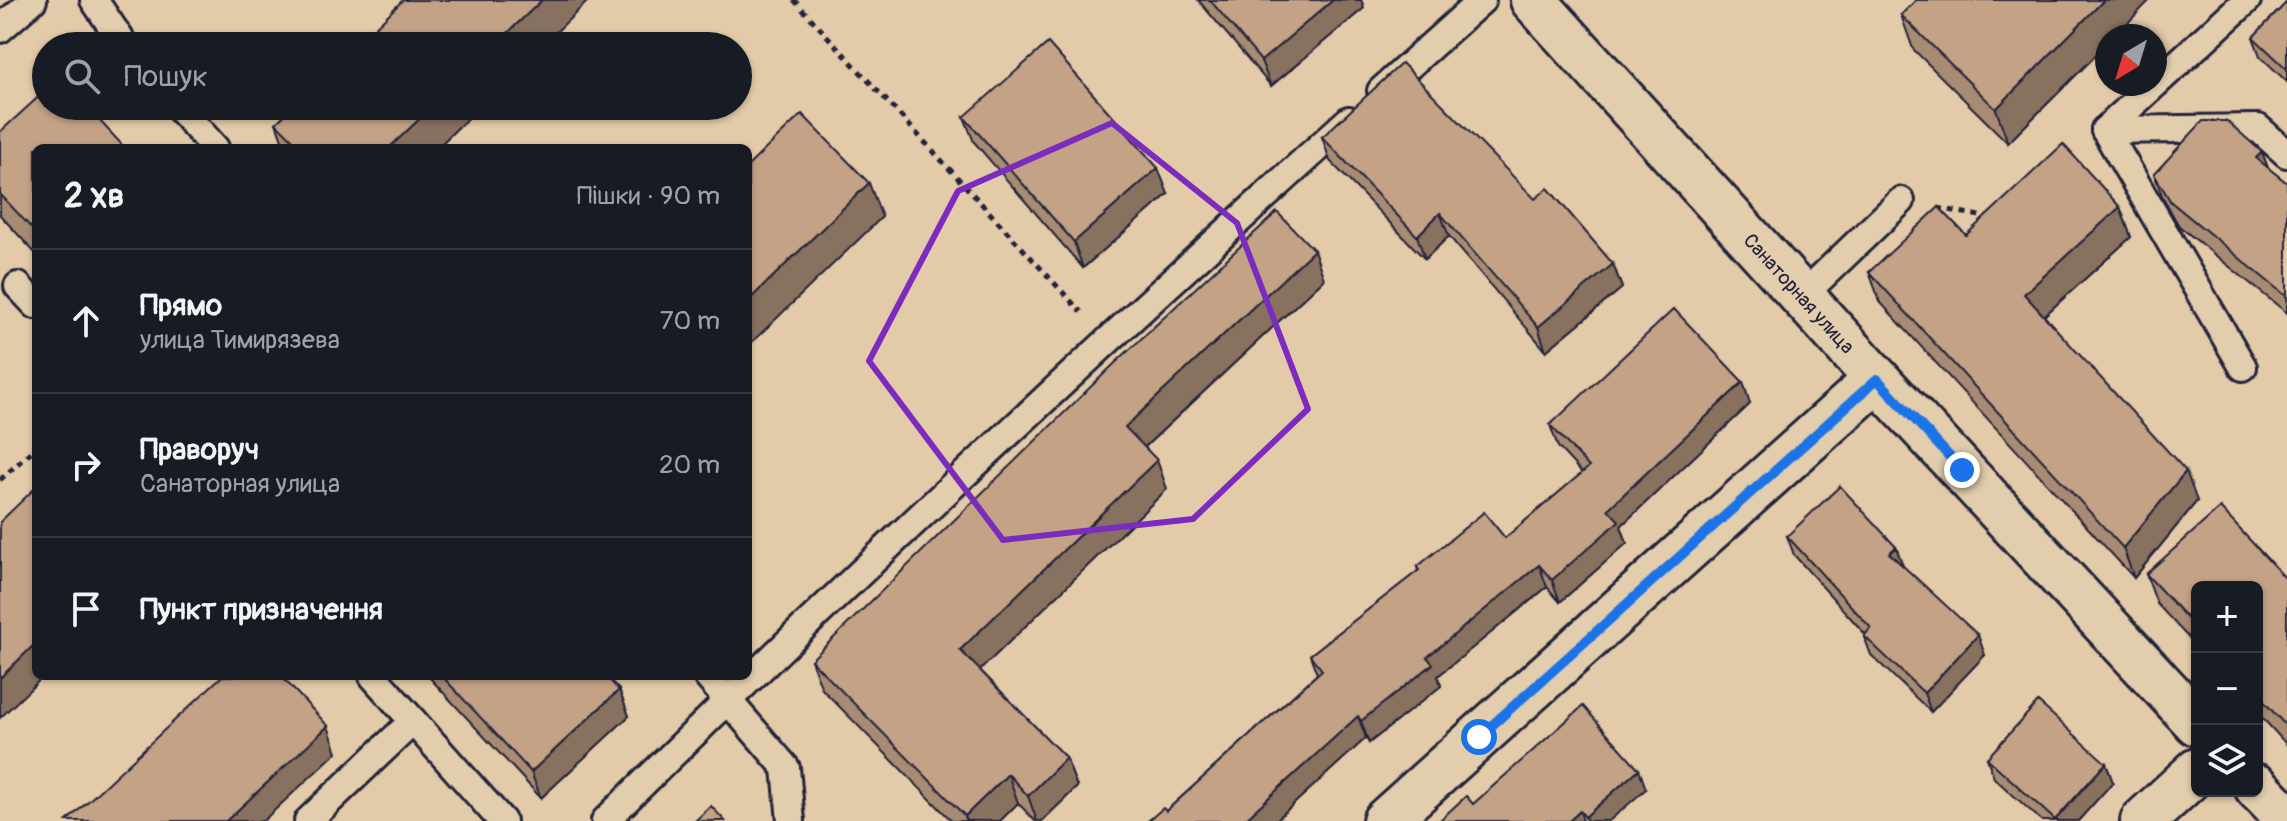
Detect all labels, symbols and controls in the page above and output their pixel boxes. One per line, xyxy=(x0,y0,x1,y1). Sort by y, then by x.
north arrow xyxy=(2095,24,2167,96)
search box xyxy=(32,32,752,120)
icon: search xyxy=(60,54,104,98)
text: Пошук xyxy=(124,58,208,95)
text: 2 хв xyxy=(64,175,124,218)
text: Пішки · 90 m xyxy=(577,180,720,212)
street label: Санаторная улица xyxy=(1738,228,1860,359)
text: Прямо xyxy=(140,287,222,324)
icon: ahead xyxy=(64,299,108,343)
text: 70 m xyxy=(660,305,720,337)
text: улица Тимирязева xyxy=(140,324,340,356)
text: Праворуч xyxy=(140,431,259,468)
icon: right xyxy=(64,443,108,487)
text: 20 m xyxy=(659,449,720,481)
route end xyxy=(1944,452,1980,488)
text: Санаторная улица xyxy=(140,468,340,500)
map controls xyxy=(2191,581,2263,797)
button: + xyxy=(2191,581,2263,653)
icon: arrive xyxy=(64,587,108,631)
text: Пункт призначення xyxy=(140,591,383,628)
button: − xyxy=(2191,653,2263,725)
route start xyxy=(1461,719,1497,755)
button: layers xyxy=(2191,725,2263,797)

